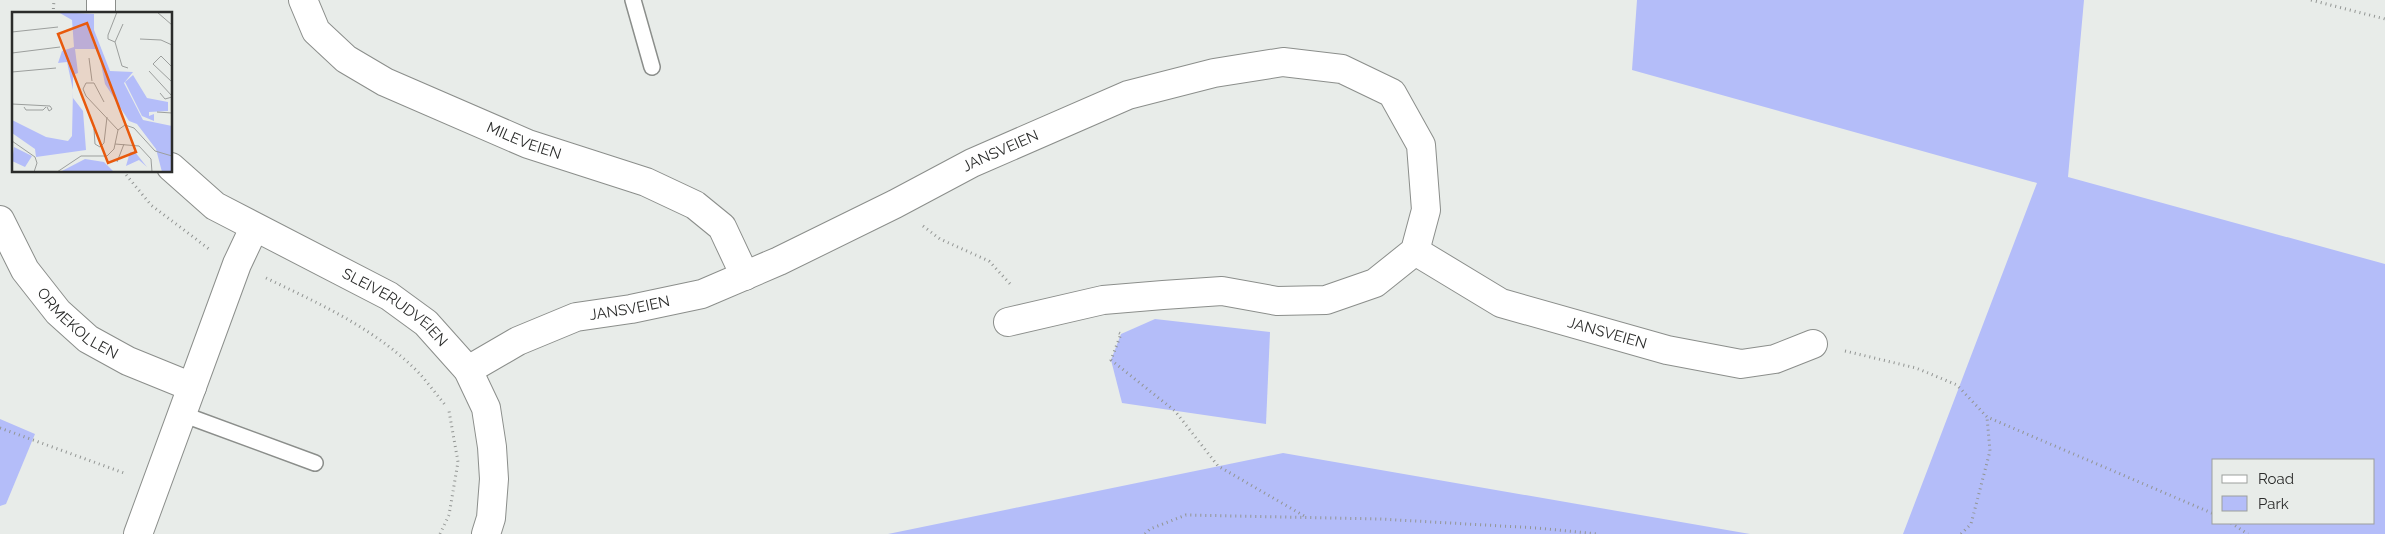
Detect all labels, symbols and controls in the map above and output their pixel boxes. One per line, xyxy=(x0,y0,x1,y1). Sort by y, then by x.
inset map xyxy=(12,12,172,172)
street label: MILEVEIEN xyxy=(484,118,564,163)
street label: JANSVEIEN xyxy=(959,126,1041,175)
street label: SLEIVERUDVEIEN xyxy=(339,264,451,350)
street label: ORMEKOLLEN xyxy=(33,284,122,363)
street label: JANSVEIEN xyxy=(588,292,672,324)
street label: JANSVEIEN xyxy=(1566,313,1649,353)
legend xyxy=(2212,459,2375,524)
text: Road xyxy=(2258,470,2294,488)
text: Park xyxy=(2258,495,2289,513)

